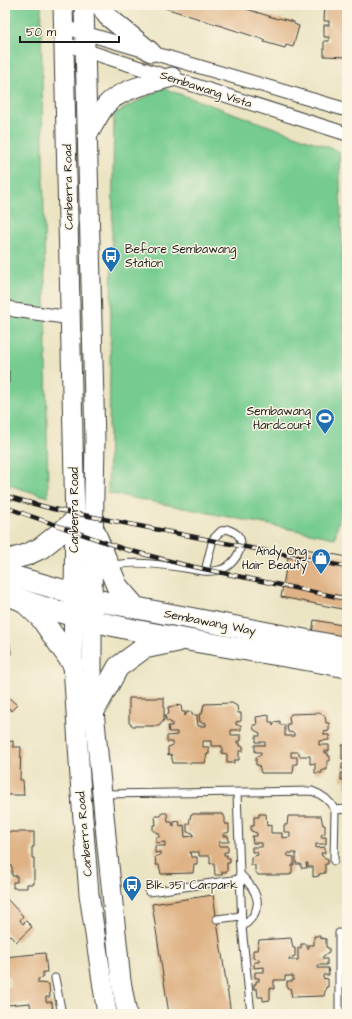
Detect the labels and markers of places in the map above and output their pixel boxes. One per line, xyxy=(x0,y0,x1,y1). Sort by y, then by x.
place label: Before Sembawang Station xyxy=(125,241,236,272)
bus stop icon: Before Sembawang Station xyxy=(100,245,122,273)
place label: Sembawang Hardcourt xyxy=(247,403,311,434)
sports icon: Sembawang Hardcourt xyxy=(314,407,336,435)
place label: Andy Ong Hair Beauty xyxy=(242,543,307,575)
shop icon: Andy Ong Hair Beauty xyxy=(310,547,332,575)
bus stop icon: Blk 351 Carpark xyxy=(121,874,143,902)
place label: Blk 351 Carpark xyxy=(146,877,238,894)

